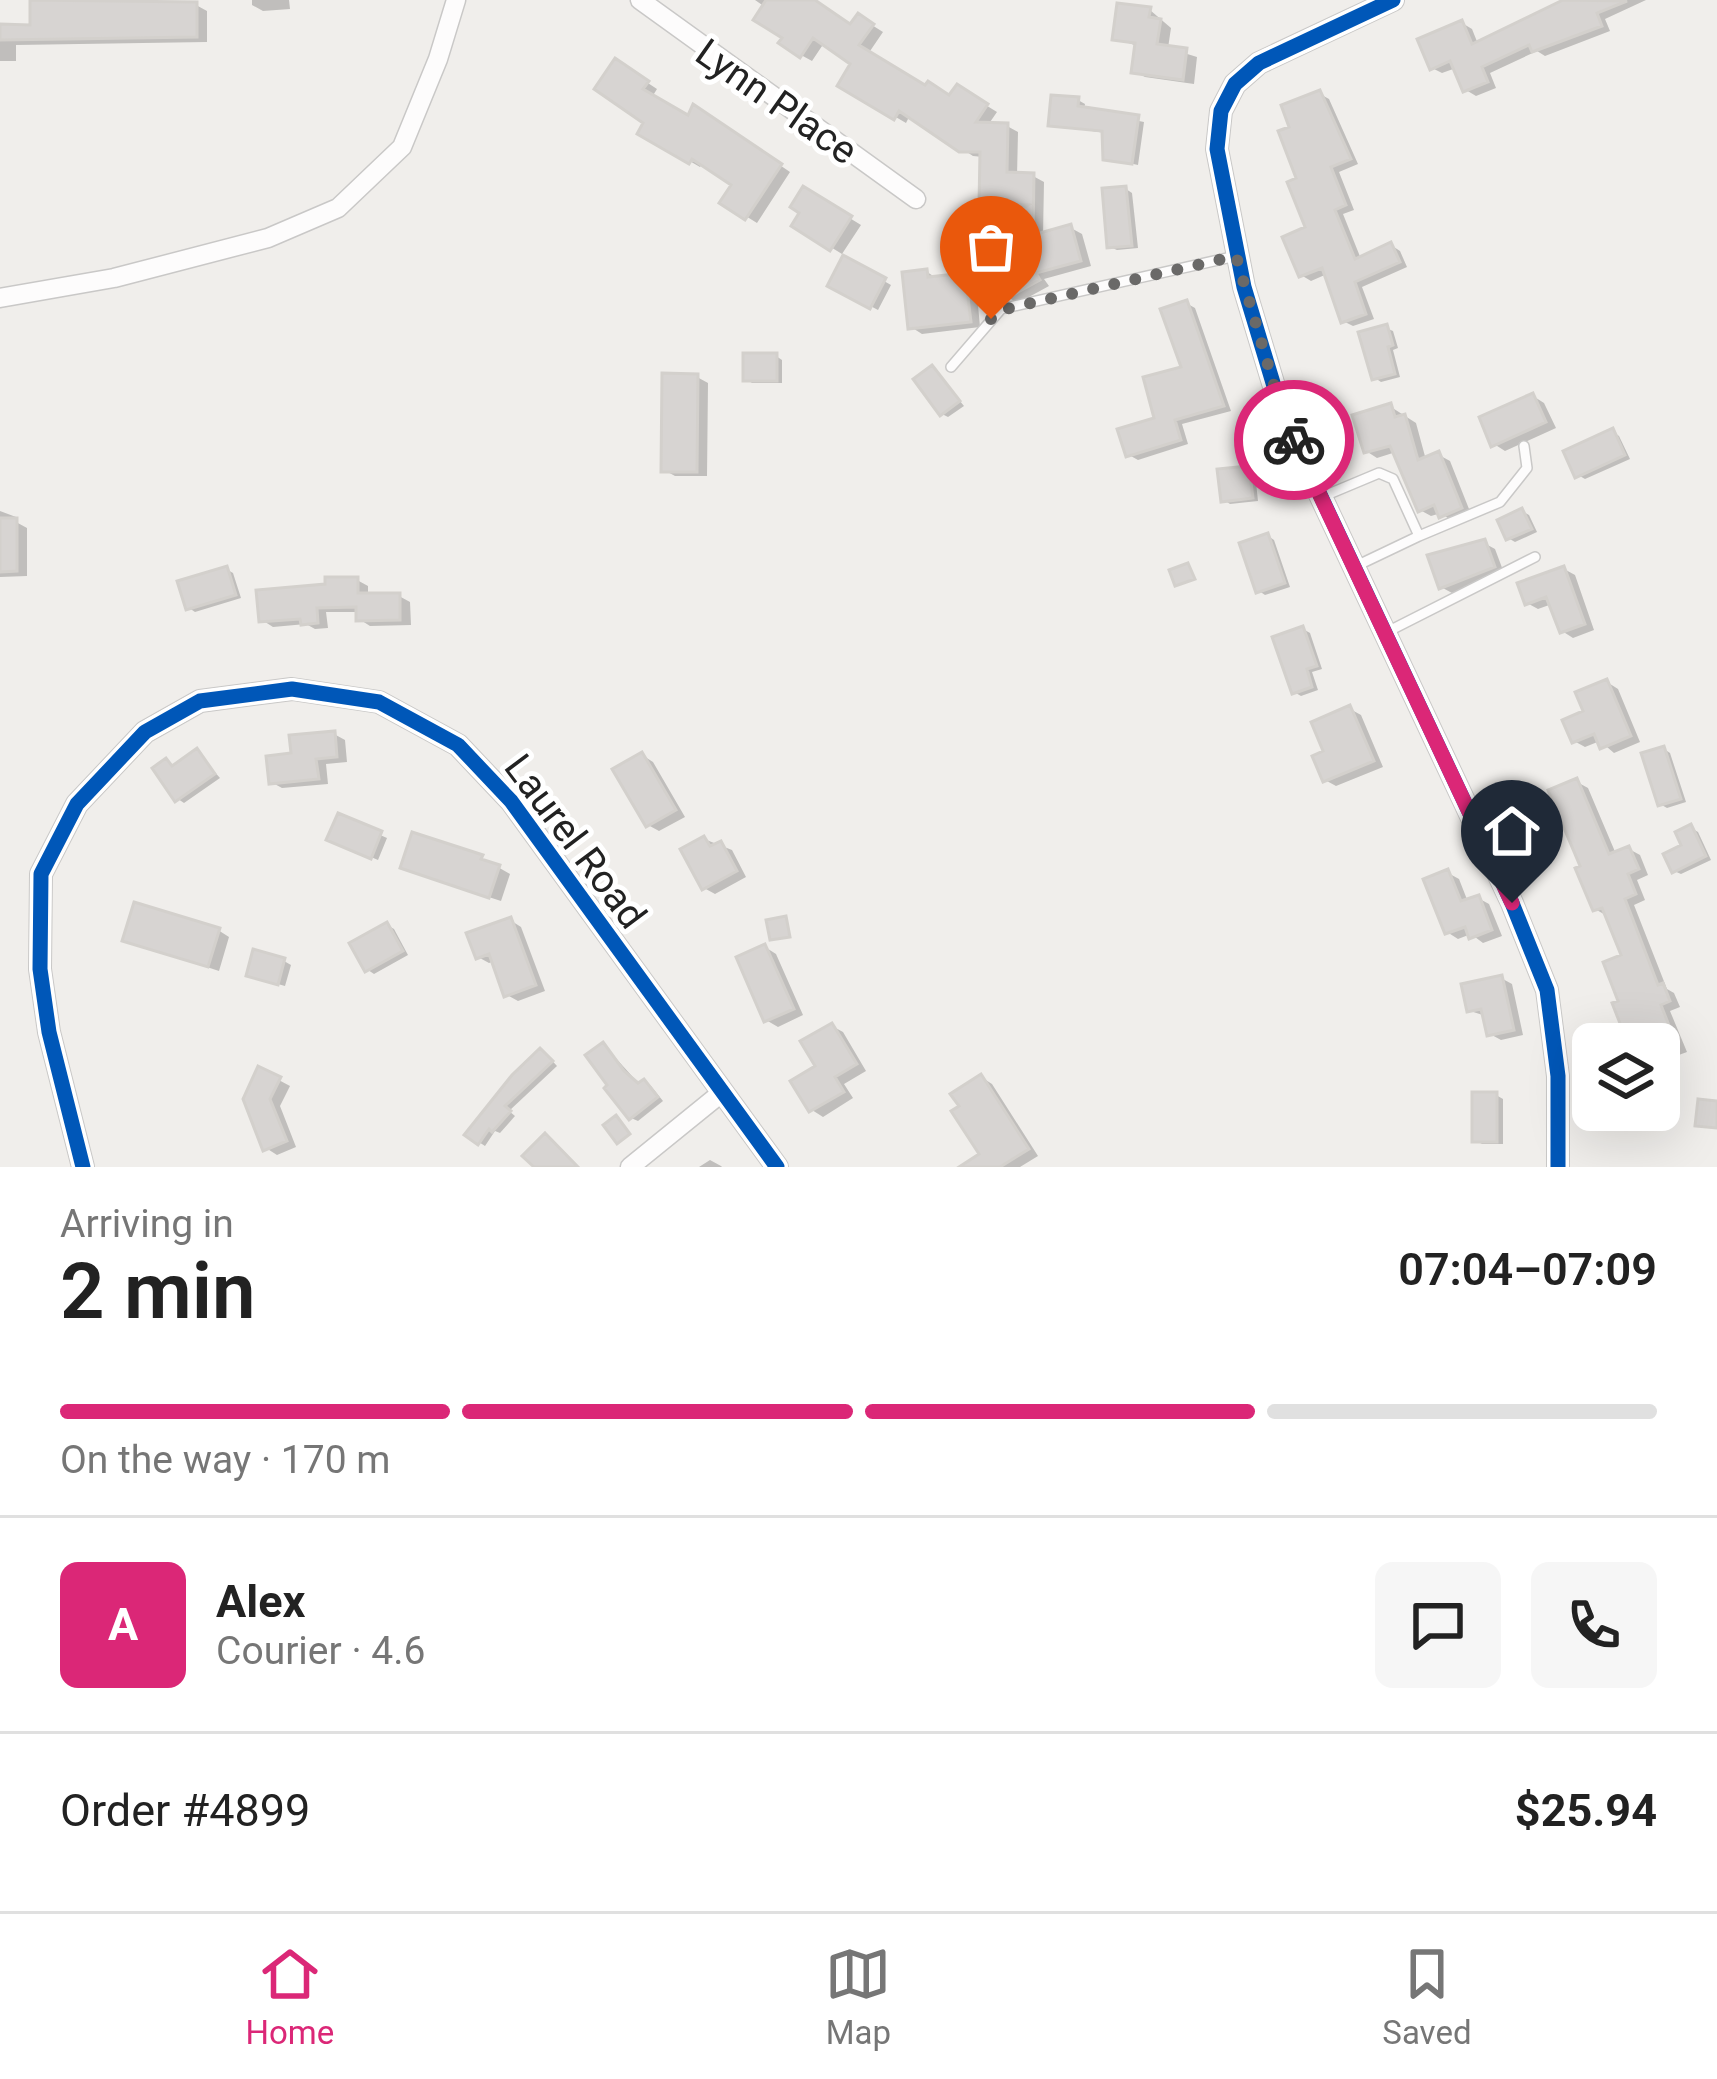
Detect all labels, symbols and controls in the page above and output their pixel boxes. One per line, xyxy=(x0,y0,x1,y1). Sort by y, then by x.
street label: Lynn Place xyxy=(687,30,866,174)
pin xyxy=(940,196,1042,319)
icon: bag xyxy=(958,214,1024,280)
courier xyxy=(1234,380,1354,500)
icon: bike xyxy=(1261,407,1327,473)
street label: Laurel Road xyxy=(495,746,656,938)
pin xyxy=(1461,780,1563,903)
icon: home xyxy=(1479,798,1545,864)
map controls xyxy=(1572,1023,1680,1131)
button: layers xyxy=(1572,1023,1680,1131)
text: Arriving in xyxy=(60,1201,234,1247)
text: 07:04–07:09 xyxy=(1398,1243,1657,1296)
text: 2 min xyxy=(60,1246,256,1337)
text: On the way · 170 m xyxy=(60,1437,391,1483)
button: chat xyxy=(1375,1562,1501,1688)
button: phone xyxy=(1531,1562,1657,1688)
text: Alex xyxy=(216,1575,305,1628)
text: A xyxy=(108,1598,138,1651)
text: Courier · 4.6 xyxy=(216,1628,425,1674)
text: Order #4899 xyxy=(60,1784,310,1837)
text: $25.94 xyxy=(1515,1784,1657,1837)
tab: Home xyxy=(246,1941,334,2052)
tab: Map xyxy=(825,1941,891,2052)
tab: Saved xyxy=(1382,1941,1472,2052)

